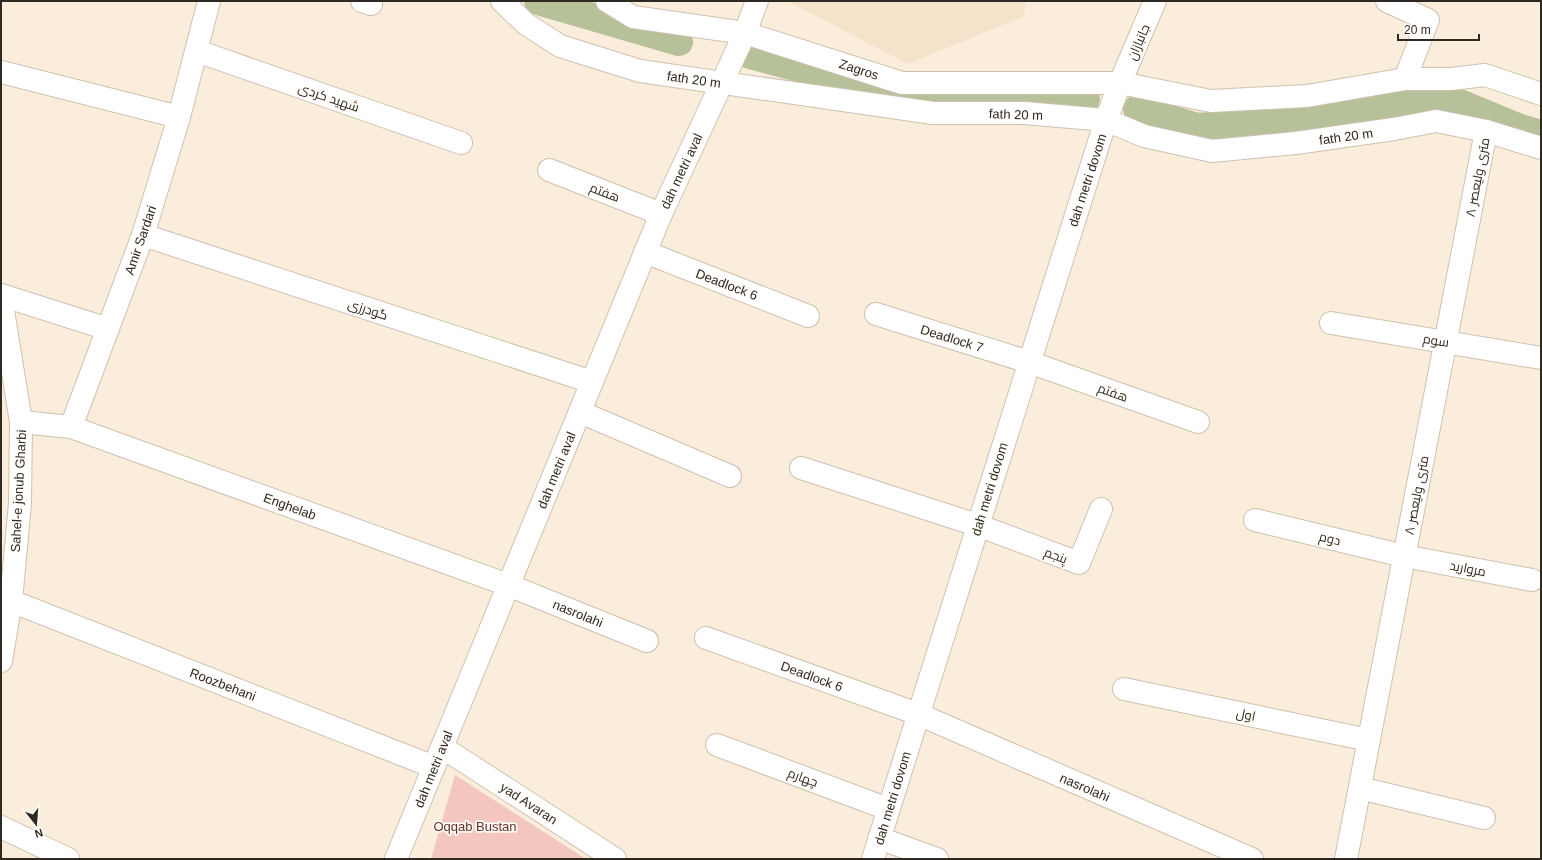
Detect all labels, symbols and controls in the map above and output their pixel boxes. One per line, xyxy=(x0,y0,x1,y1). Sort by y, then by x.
scale bar xyxy=(1398,16,1479,42)
street label: جانبازان xyxy=(1124,22,1153,63)
text: 20 m xyxy=(1404,23,1431,37)
street label: Zagros xyxy=(837,56,881,83)
street label: fath 20 m xyxy=(666,68,722,91)
street label: شهید کردی xyxy=(296,80,361,115)
street label: fath 20 m xyxy=(989,106,1043,123)
street label: fath 20 m xyxy=(1318,125,1374,148)
street label: dah metri aval xyxy=(657,131,706,211)
street label: dah metri dovom xyxy=(1065,132,1110,229)
street label: ۸ متری ولیعصر xyxy=(1462,136,1493,218)
street label: هفتم xyxy=(587,180,622,207)
street label: Amir Sardari xyxy=(122,203,159,277)
street label: Deadlock 6 xyxy=(694,266,760,303)
street label: گودرزی xyxy=(346,296,390,323)
street label: Deadlock 7 xyxy=(919,322,985,355)
street label: سوم xyxy=(1421,331,1450,352)
street label: هفتم xyxy=(1095,380,1130,407)
street label: Sahel-e jonub Gharbi xyxy=(8,429,29,553)
street label: dah metri aval xyxy=(534,429,579,511)
street label: dah metri dovom xyxy=(968,441,1011,538)
street label: ۸ متری ولیعصر xyxy=(1401,454,1432,536)
street label: Enghelab xyxy=(261,490,318,523)
street label: دوم xyxy=(1317,529,1342,550)
street label: پنجم xyxy=(1041,544,1070,569)
street label: مروارید xyxy=(1448,558,1487,579)
street label: nasrolahi xyxy=(551,597,605,630)
street label: Deadlock 6 xyxy=(779,658,845,695)
street label: Roozbehani xyxy=(188,665,258,704)
street label: اول xyxy=(1235,705,1257,725)
street label: dah metri aval xyxy=(411,728,456,810)
street label: dah metri dovom xyxy=(871,750,914,847)
street label: چهارم xyxy=(785,765,820,792)
street label: nasrolahi xyxy=(1058,770,1112,805)
street label: yad Avaran xyxy=(497,779,560,827)
north arrow xyxy=(16,804,56,844)
park label: Oqqab Bustan xyxy=(433,819,517,834)
text: N xyxy=(33,827,44,840)

